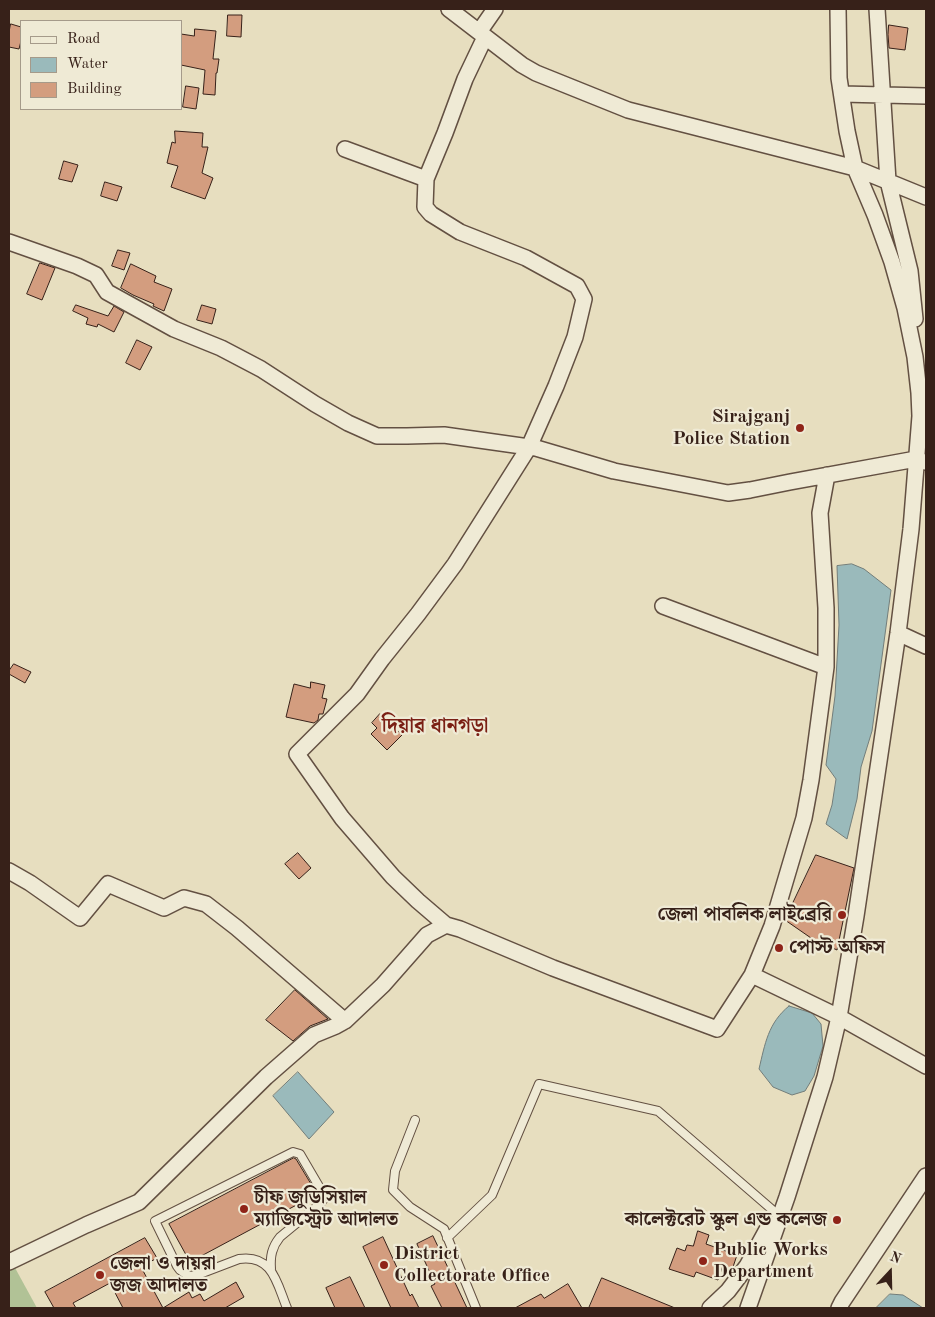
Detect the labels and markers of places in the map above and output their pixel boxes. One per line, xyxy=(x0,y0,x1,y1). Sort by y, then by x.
place label: Sirajganj Police Station xyxy=(672,406,790,450)
marker: Sirajganj Police Station xyxy=(794,422,806,434)
place label: জেলা পাবলিক লাইব্রেরি xyxy=(657,904,832,926)
marker: জেলা পাবলিক লাইব্রেরি xyxy=(836,909,848,921)
place label: পোস্ট অফিস xyxy=(789,937,885,959)
marker: পোস্ট অফিস xyxy=(773,942,785,954)
place label: চীফ জুডিসিয়াল ম্যাজিস্ট্রেট আদালত xyxy=(254,1187,398,1231)
marker: চীফ জুডিসিয়াল ম্যাজিস্ট্রেট আদালত xyxy=(238,1203,250,1215)
place label: কালেক্টরেট স্কুল এন্ড কলেজ xyxy=(625,1209,827,1231)
marker: কালেক্টরেট স্কুল এন্ড কলেজ xyxy=(831,1214,843,1226)
place label: Public Works Department xyxy=(713,1239,828,1283)
place label: District Collectorate Office xyxy=(394,1243,550,1287)
place label: জেলা ও দায়রা জজ আদালত xyxy=(110,1253,216,1297)
marker: Public Works Department xyxy=(697,1255,709,1267)
marker: District Collectorate Office xyxy=(378,1259,390,1271)
marker: জেলা ও দায়রা জজ আদালত xyxy=(94,1269,106,1281)

